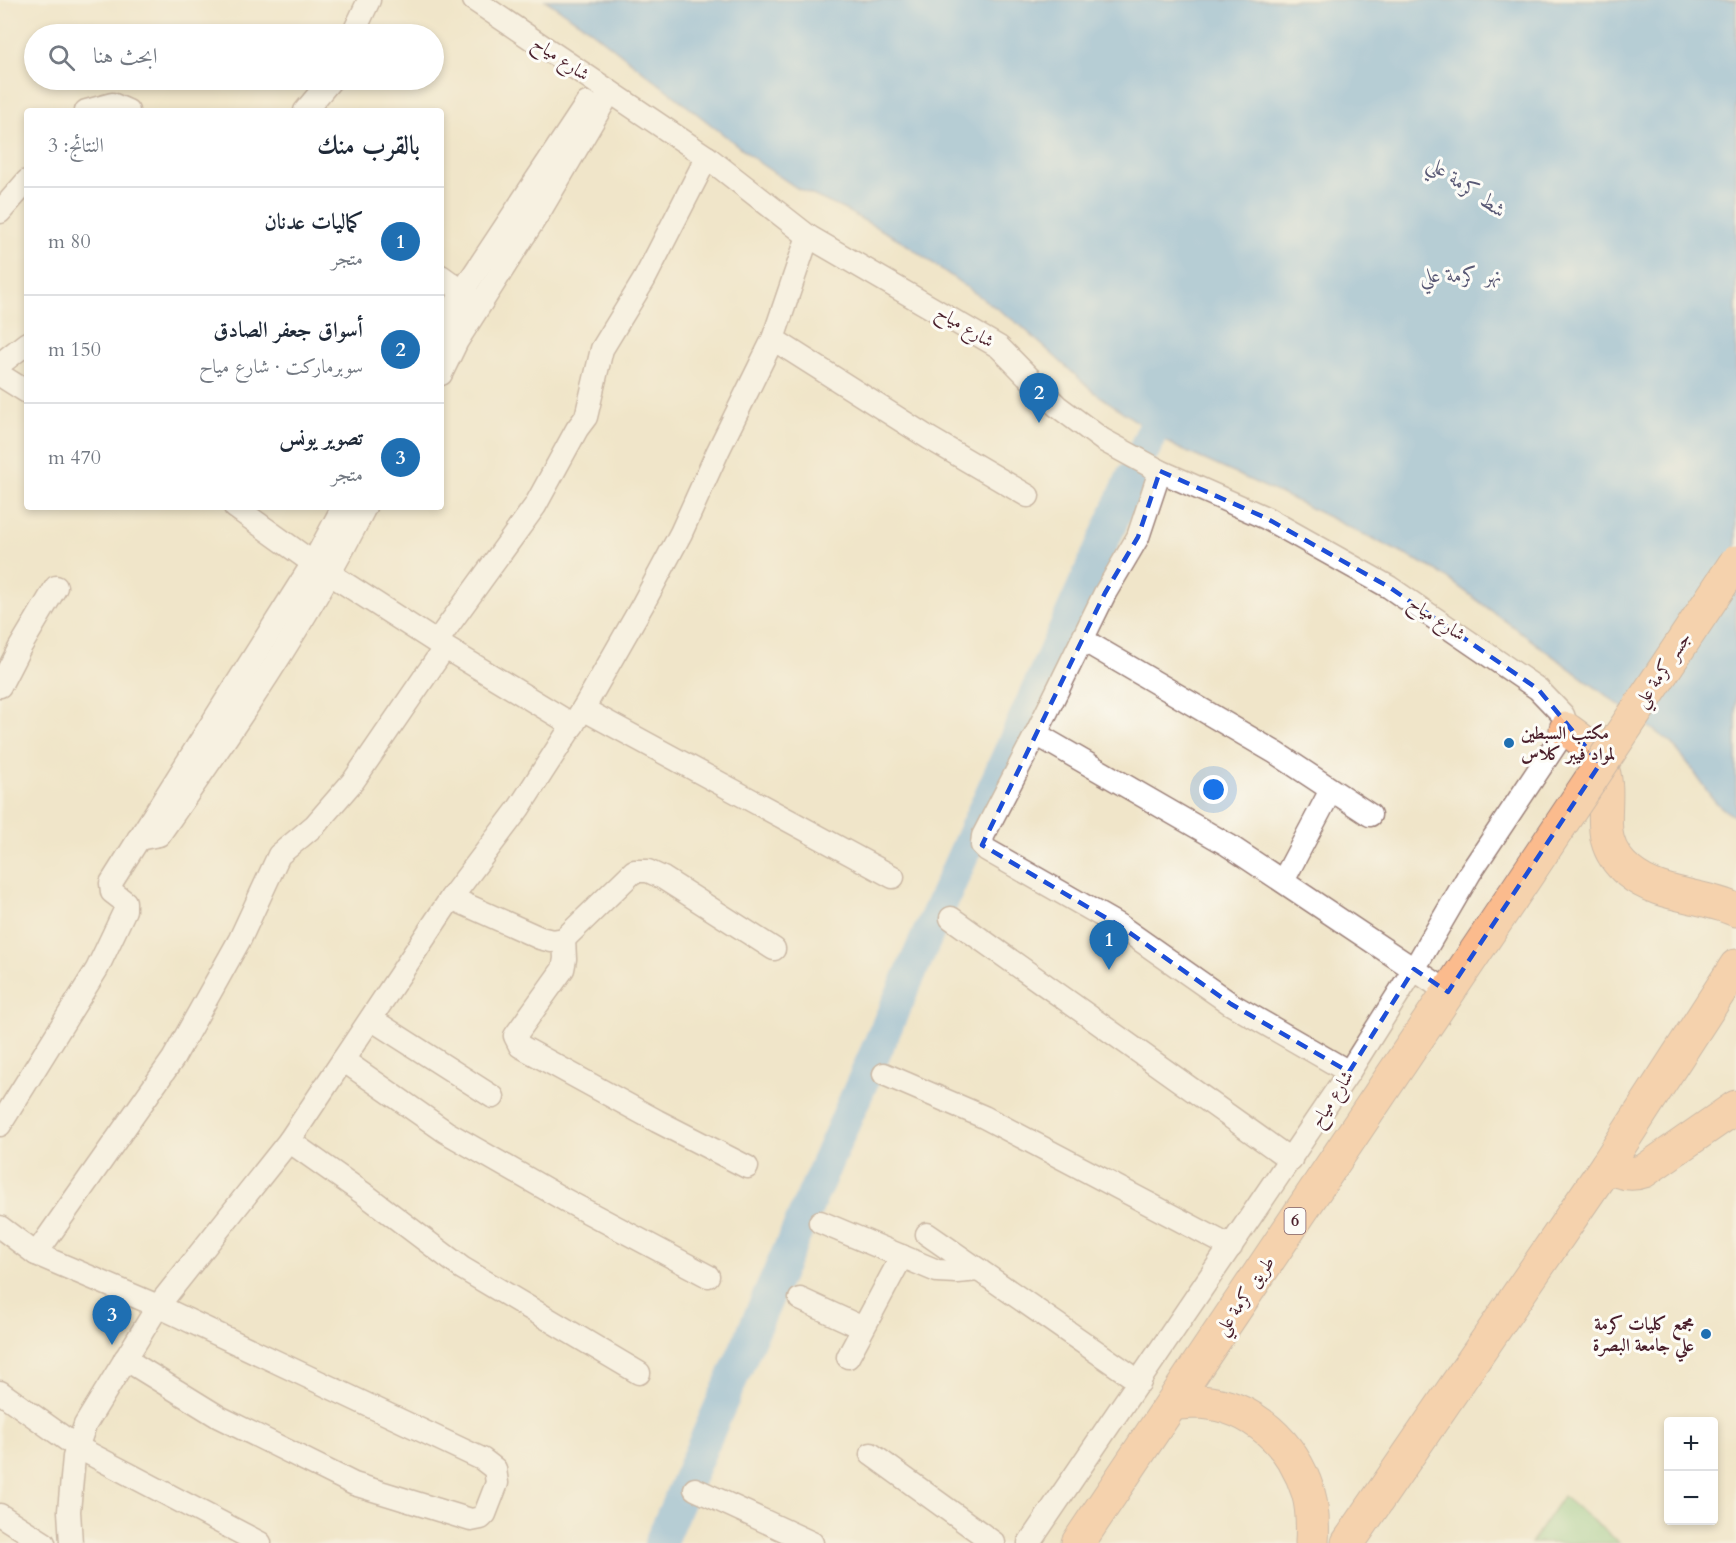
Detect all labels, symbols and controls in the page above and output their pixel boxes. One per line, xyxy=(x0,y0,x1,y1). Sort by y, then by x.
search box xyxy=(24,24,444,90)
street label: شارع مياح xyxy=(526,31,594,90)
icon: search xyxy=(45,41,78,74)
text: ابحث هنا xyxy=(93,41,158,71)
text: بالقرب منك xyxy=(317,128,420,163)
text: النتائج: 3 xyxy=(48,132,104,159)
water label: شط كرمة علي xyxy=(1419,150,1512,229)
text: كماليات عدنان xyxy=(264,207,363,237)
text: 80 m xyxy=(48,228,91,255)
text: 1 xyxy=(395,228,406,255)
text: متجر xyxy=(331,245,363,272)
water label: نهر كرمة علي xyxy=(1420,262,1502,295)
street label: شارع مياح xyxy=(930,300,999,357)
text: أسواق جعفر الصادق xyxy=(213,315,363,345)
text: 150 m xyxy=(48,336,101,363)
text: 2 xyxy=(395,336,406,363)
text: سوبرماركت · شارع مياح xyxy=(199,353,363,380)
pin: 2 xyxy=(1020,374,1058,423)
text: تصوير يونس xyxy=(279,423,363,453)
text: 470 m xyxy=(48,444,101,471)
text: 3 xyxy=(395,444,406,471)
text: متجر xyxy=(331,461,363,488)
street label: شارع مياح xyxy=(1402,591,1470,650)
street label: جسر كرمة علي xyxy=(1629,627,1701,715)
place label: مكتب السبطين لمواد فيبر كلاس xyxy=(1521,721,1615,767)
marker: مكتب السبطين لمواد فيبر كلاس xyxy=(1502,736,1516,750)
your location xyxy=(1199,775,1228,804)
pin: 1 xyxy=(1090,920,1128,970)
street label: شارع مياح xyxy=(1304,1066,1362,1134)
road number: 6 xyxy=(1284,1208,1306,1234)
street label: طريق كرمة علي xyxy=(1209,1251,1284,1343)
pin: 3 xyxy=(92,1296,132,1345)
place label: مجمع كليات كرمة علي جامعة البصرة xyxy=(1593,1312,1694,1363)
marker: مجمع كليات كرمة علي جامعة البصرة xyxy=(1699,1327,1713,1341)
map controls xyxy=(1664,1417,1718,1525)
button: + xyxy=(1664,1417,1718,1471)
button: − xyxy=(1664,1471,1718,1525)

